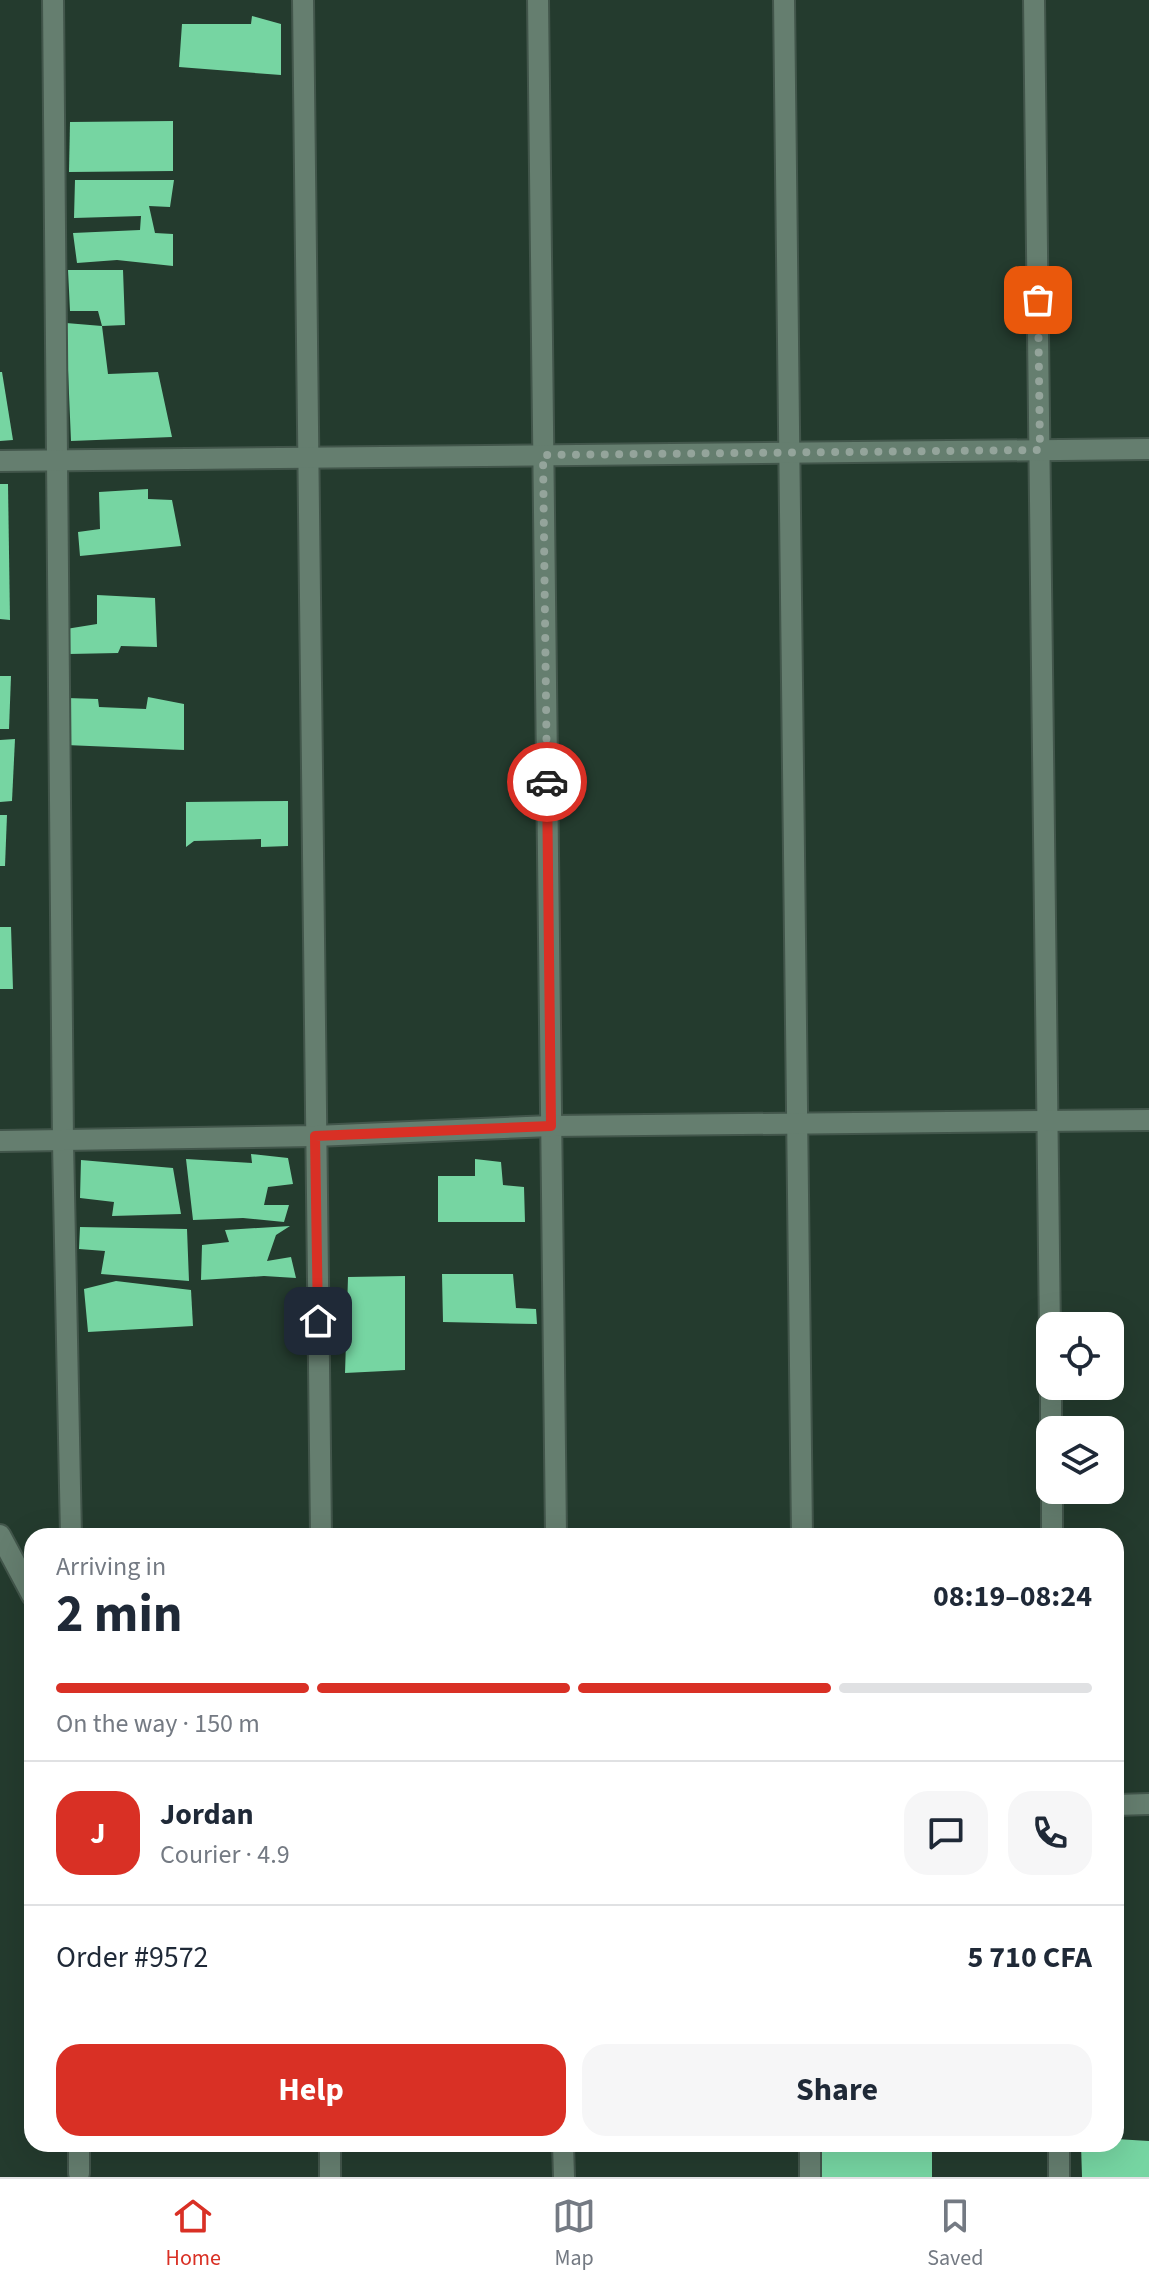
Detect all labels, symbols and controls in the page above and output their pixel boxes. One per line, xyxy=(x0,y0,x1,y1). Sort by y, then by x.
pin xyxy=(1004,266,1072,334)
icon: bag xyxy=(1016,278,1060,322)
courier xyxy=(507,742,587,822)
icon: car xyxy=(525,760,569,804)
pin xyxy=(284,1287,352,1355)
icon: home xyxy=(296,1299,340,1343)
map controls xyxy=(1036,1312,1124,1504)
button: locate xyxy=(1036,1312,1124,1400)
button: layers xyxy=(1036,1416,1124,1504)
text: Arriving in xyxy=(56,1548,166,1585)
text: 08:19–08:24 xyxy=(933,1575,1092,1618)
text: 2 min xyxy=(56,1578,183,1652)
text: On the way · 150 m xyxy=(56,1705,260,1742)
button: chat xyxy=(904,1791,988,1875)
button: phone xyxy=(1008,1791,1092,1875)
text: Jordan xyxy=(160,1793,254,1836)
text: J xyxy=(90,1812,106,1855)
text: Courier · 4.9 xyxy=(160,1836,290,1873)
text: Order #9572 xyxy=(56,1936,209,1979)
text: 5 710 CFA xyxy=(967,1936,1092,1979)
button: Help xyxy=(56,2044,566,2136)
button: Share xyxy=(582,2044,1092,2136)
tab: Home xyxy=(166,2194,221,2274)
tab: Map xyxy=(552,2194,596,2274)
tab: Saved xyxy=(927,2194,983,2274)

